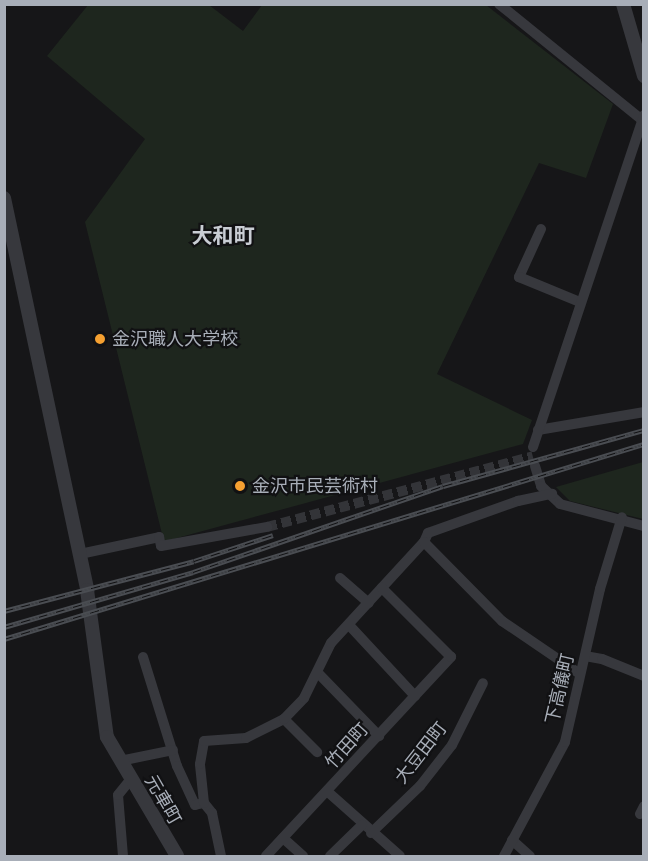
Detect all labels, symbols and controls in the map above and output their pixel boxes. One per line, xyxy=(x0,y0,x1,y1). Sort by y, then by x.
district label: 大和町 xyxy=(192,223,254,249)
place label: 金沢職人大学校 xyxy=(112,328,238,350)
marker: 金沢職人大学校 xyxy=(93,332,107,346)
place label: 金沢市民芸術村 xyxy=(252,475,378,497)
marker: 金沢市民芸術村 xyxy=(233,479,247,493)
street label: 下高儀町 xyxy=(541,651,579,727)
street label: 大豆田町 xyxy=(390,718,452,788)
street label: 竹田町 xyxy=(321,719,373,773)
street label: 元車町 xyxy=(140,771,186,829)

